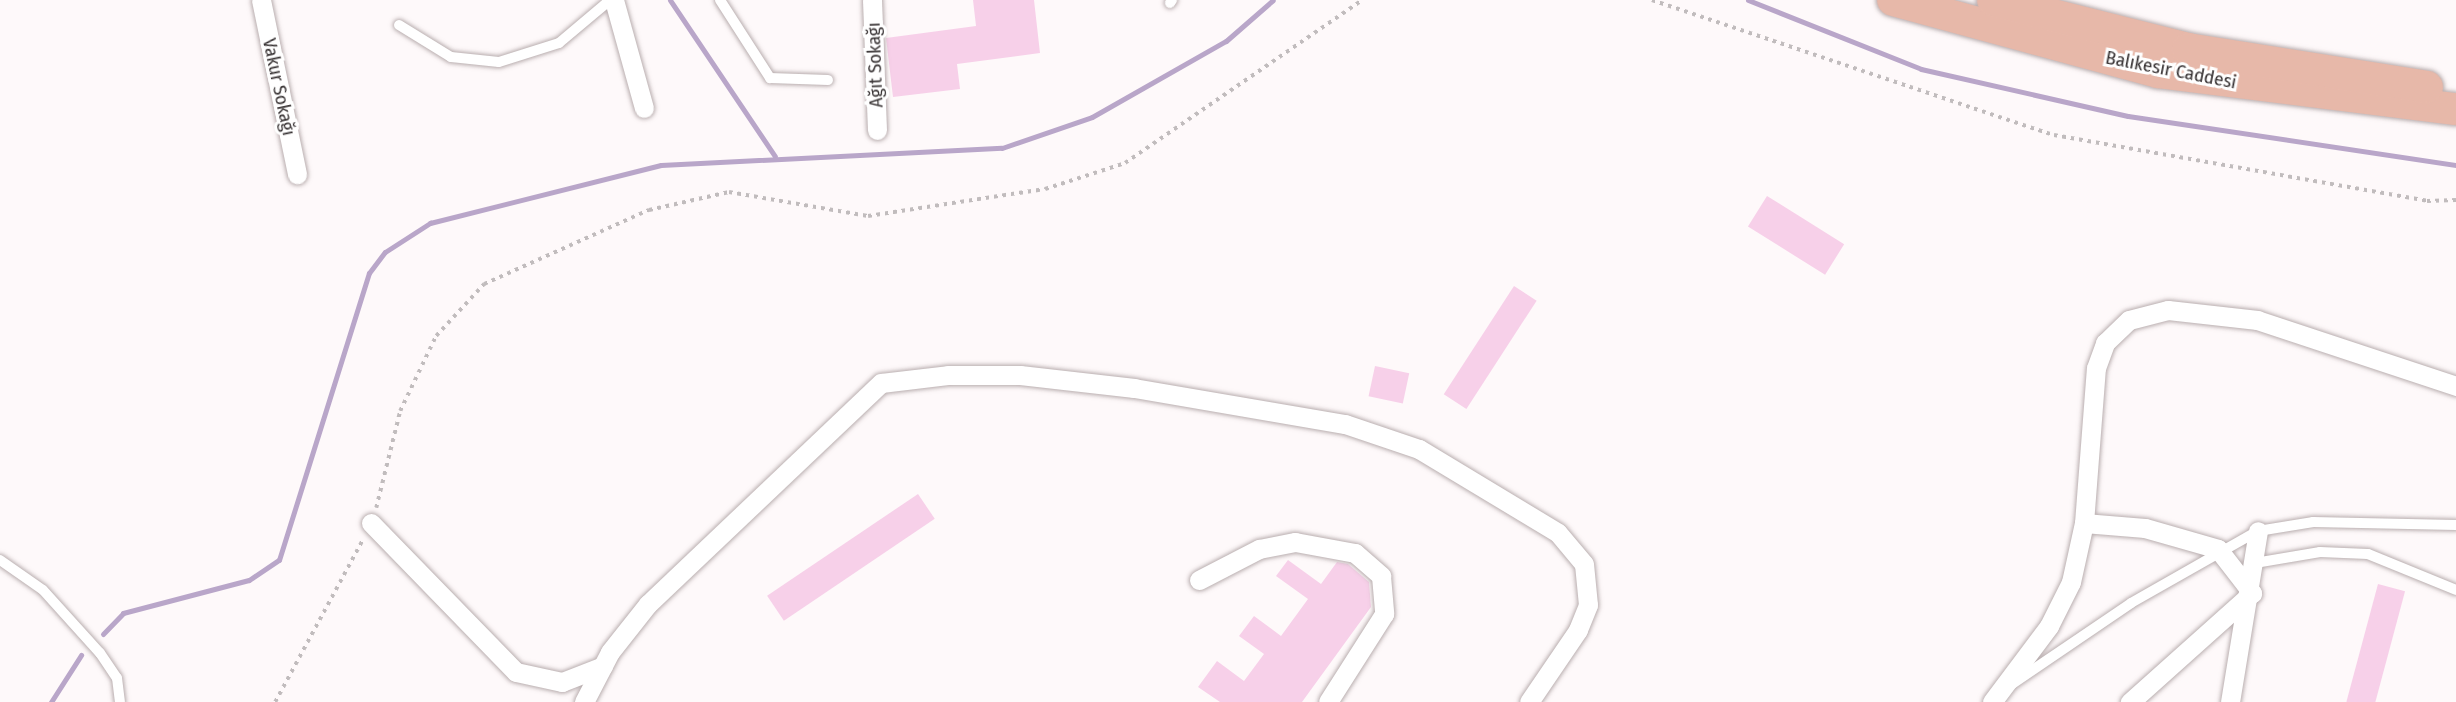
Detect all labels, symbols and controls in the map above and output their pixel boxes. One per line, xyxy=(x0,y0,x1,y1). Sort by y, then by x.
street label: Ağıt Sokağı xyxy=(862,22,888,108)
street label: Vakur Sokağı xyxy=(258,36,300,138)
street label: Balıkesir Caddesi xyxy=(2104,46,2238,94)

